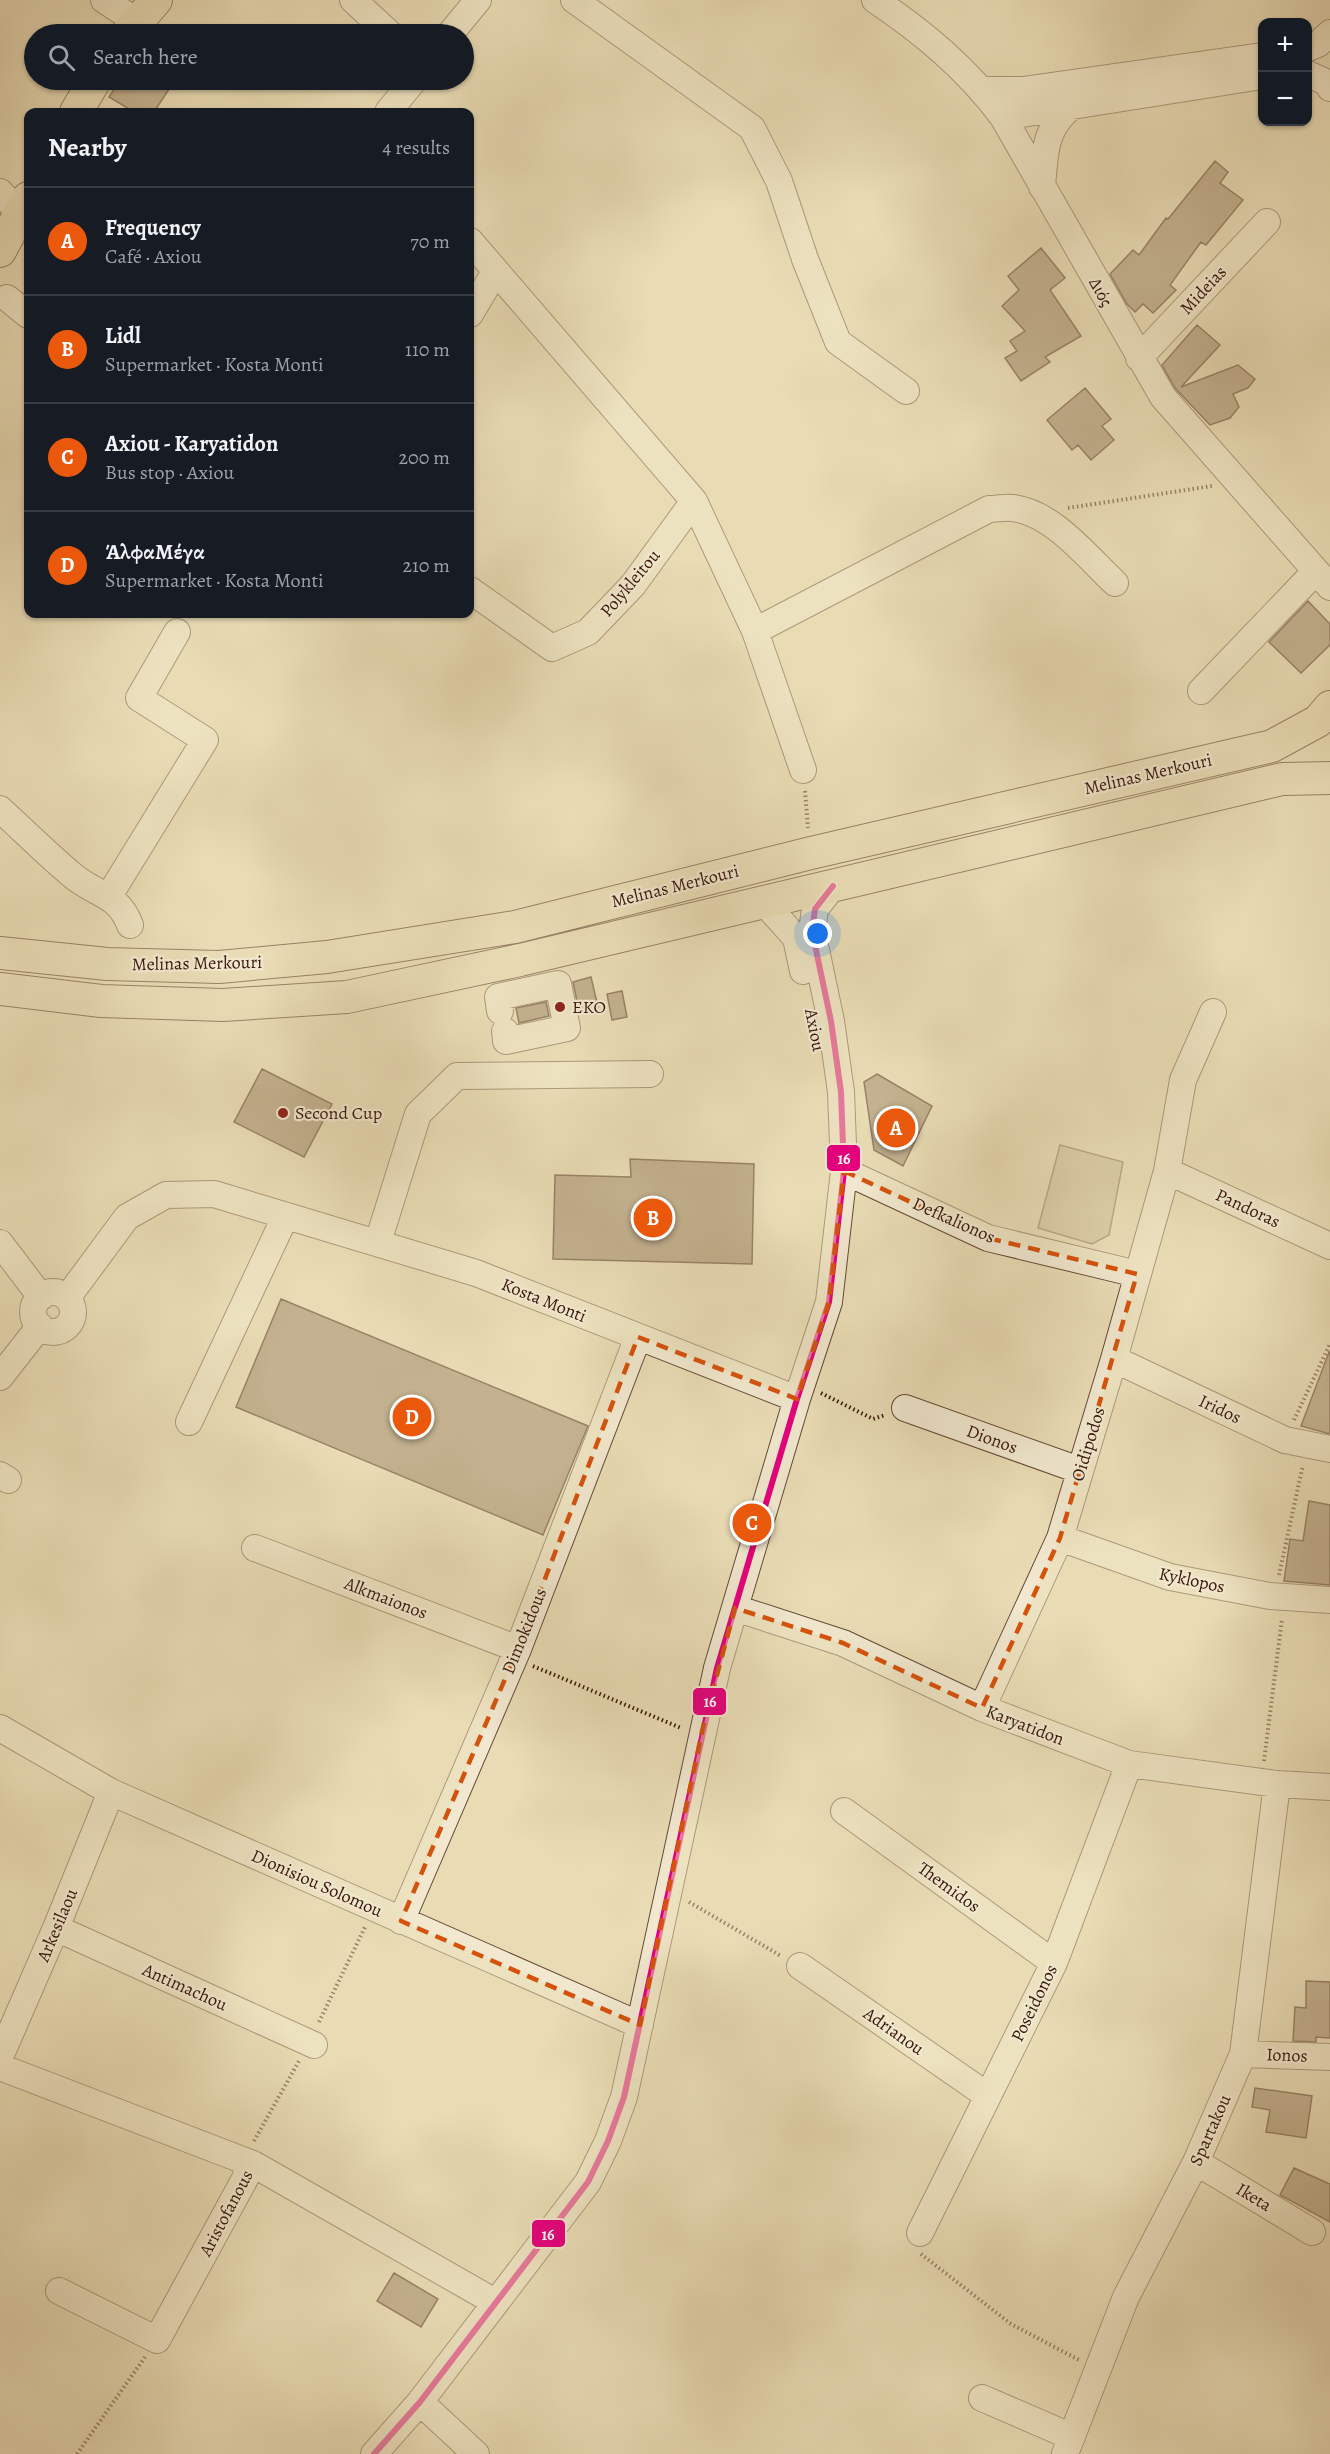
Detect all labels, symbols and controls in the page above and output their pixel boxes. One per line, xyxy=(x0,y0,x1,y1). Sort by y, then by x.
map controls xyxy=(1258,18,1312,126)
button: + xyxy=(1258,18,1312,72)
search box xyxy=(24,24,474,90)
icon: search xyxy=(45,41,78,74)
text: Search here xyxy=(93,42,198,72)
button: − xyxy=(1258,72,1312,126)
text: Nearby xyxy=(48,130,127,165)
text: 4 results xyxy=(382,134,450,161)
text: Frequency xyxy=(105,213,201,243)
text: A xyxy=(61,228,74,255)
text: 70 m xyxy=(410,228,450,255)
text: Café · Axiou xyxy=(105,243,202,270)
street label: Mideias xyxy=(1174,260,1232,320)
street label: Διός xyxy=(1083,273,1119,311)
text: Lidl xyxy=(105,321,141,351)
text: B xyxy=(61,336,74,363)
text: 110 m xyxy=(405,336,450,363)
text: Supermarket · Kosta Monti xyxy=(105,351,324,378)
text: Axiou - Karyatidon xyxy=(105,429,278,459)
text: C xyxy=(61,444,74,471)
text: 200 m xyxy=(399,444,450,471)
text: Bus stop · Axiou xyxy=(105,459,234,486)
text: ΆλφαΜέγα xyxy=(105,537,205,567)
street label: Polykleitou xyxy=(595,544,666,622)
text: D xyxy=(61,552,74,579)
text: 210 m xyxy=(402,552,450,579)
text: Supermarket · Kosta Monti xyxy=(105,567,324,594)
street label: Melinas Merkouri xyxy=(1082,748,1214,800)
street label: Melinas Merkouri xyxy=(609,859,741,913)
your location xyxy=(803,919,832,948)
street label: Melinas Merkouri xyxy=(132,950,262,976)
place label: EKO xyxy=(572,995,606,1019)
marker: EKO xyxy=(553,1000,567,1014)
street label: Axiou xyxy=(799,1006,831,1054)
place label: Second Cup xyxy=(295,1101,382,1125)
marker: Second Cup xyxy=(276,1106,290,1120)
pin: A xyxy=(876,1106,916,1150)
line badge: 16 xyxy=(826,1144,861,1172)
text: 16 xyxy=(837,1148,851,1170)
street label: Pandoras xyxy=(1212,1183,1284,1233)
street label: Defkalionos xyxy=(909,1191,999,1249)
pin: B xyxy=(634,1196,672,1240)
street label: Kosta Monti xyxy=(498,1272,590,1328)
street label: Iridos xyxy=(1195,1389,1245,1429)
pin: D xyxy=(392,1394,432,1440)
street label: Oidipodos xyxy=(1065,1404,1111,1484)
street label: Dionos xyxy=(963,1419,1021,1459)
pin: C xyxy=(732,1500,771,1546)
street label: Kyklopos xyxy=(1157,1561,1227,1599)
street label: Alkmaionos xyxy=(340,1571,431,1625)
street label: Dimokidous xyxy=(496,1584,552,1678)
line badge: 16 xyxy=(692,1687,727,1716)
text: 16 xyxy=(703,1691,717,1713)
street label: Karyatidon xyxy=(982,1699,1068,1751)
street label: Dionisiou Solomou xyxy=(248,1843,387,1923)
street label: Themidos xyxy=(913,1856,985,1918)
street label: Arkesilaou xyxy=(30,1884,83,1966)
street label: Antimachou xyxy=(138,1957,231,2016)
street label: Poseidonos xyxy=(1005,1960,1063,2046)
street label: Adrianou xyxy=(858,2001,929,2061)
street label: Ionos xyxy=(1266,2042,1308,2068)
street label: Spartakou xyxy=(1184,2090,1237,2170)
street label: Aristofanous xyxy=(193,2166,259,2261)
street label: Iketa xyxy=(1232,2177,1277,2217)
line badge: 16 xyxy=(531,2219,566,2248)
text: 16 xyxy=(541,2224,555,2246)

